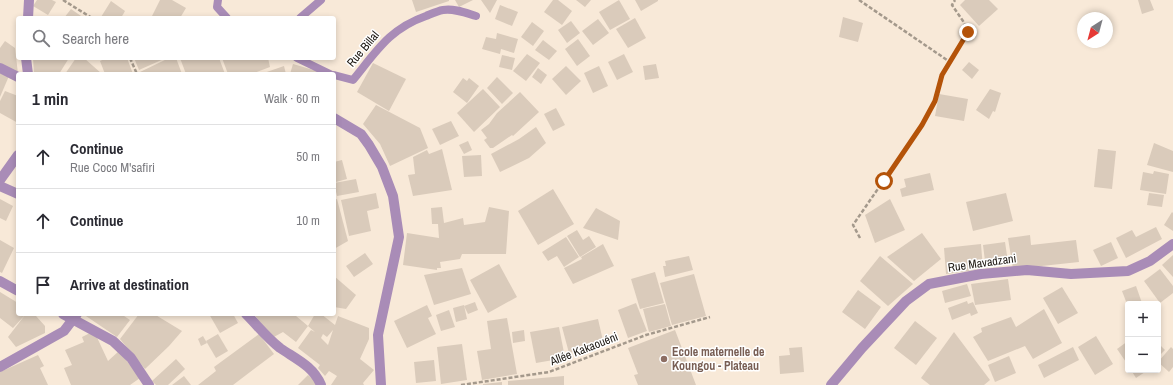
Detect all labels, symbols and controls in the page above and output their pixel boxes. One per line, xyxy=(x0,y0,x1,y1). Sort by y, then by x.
north arrow xyxy=(1077,12,1113,48)
search box xyxy=(16,16,336,60)
route end xyxy=(959,23,977,41)
icon: search xyxy=(30,27,52,49)
text: Search here xyxy=(62,28,129,49)
street label: Rue Billal xyxy=(343,28,383,70)
text: 1 min xyxy=(32,87,68,110)
text: Walk · 60 m xyxy=(264,90,320,107)
text: Continue xyxy=(70,138,123,159)
icon: ahead xyxy=(32,146,54,168)
text: 50 m xyxy=(296,148,320,165)
text: Rue Coco M'safiri xyxy=(70,159,155,176)
route start xyxy=(875,172,893,190)
icon: ahead xyxy=(32,210,54,232)
text: Continue xyxy=(70,210,123,231)
text: 10 m xyxy=(296,212,320,229)
street label: Rue Mavadzani xyxy=(947,250,1017,276)
icon: arrive xyxy=(32,274,54,296)
text: Arrive at destination xyxy=(70,274,189,295)
map controls xyxy=(1125,301,1161,373)
button: + xyxy=(1125,301,1161,337)
street label: Allée Kakaouéni xyxy=(547,329,620,370)
button: − xyxy=(1125,337,1161,373)
place label: Ecole maternelle de Koungou - Plateau xyxy=(672,344,765,374)
marker: Ecole maternelle de Koungou - Plateau xyxy=(659,354,669,364)

